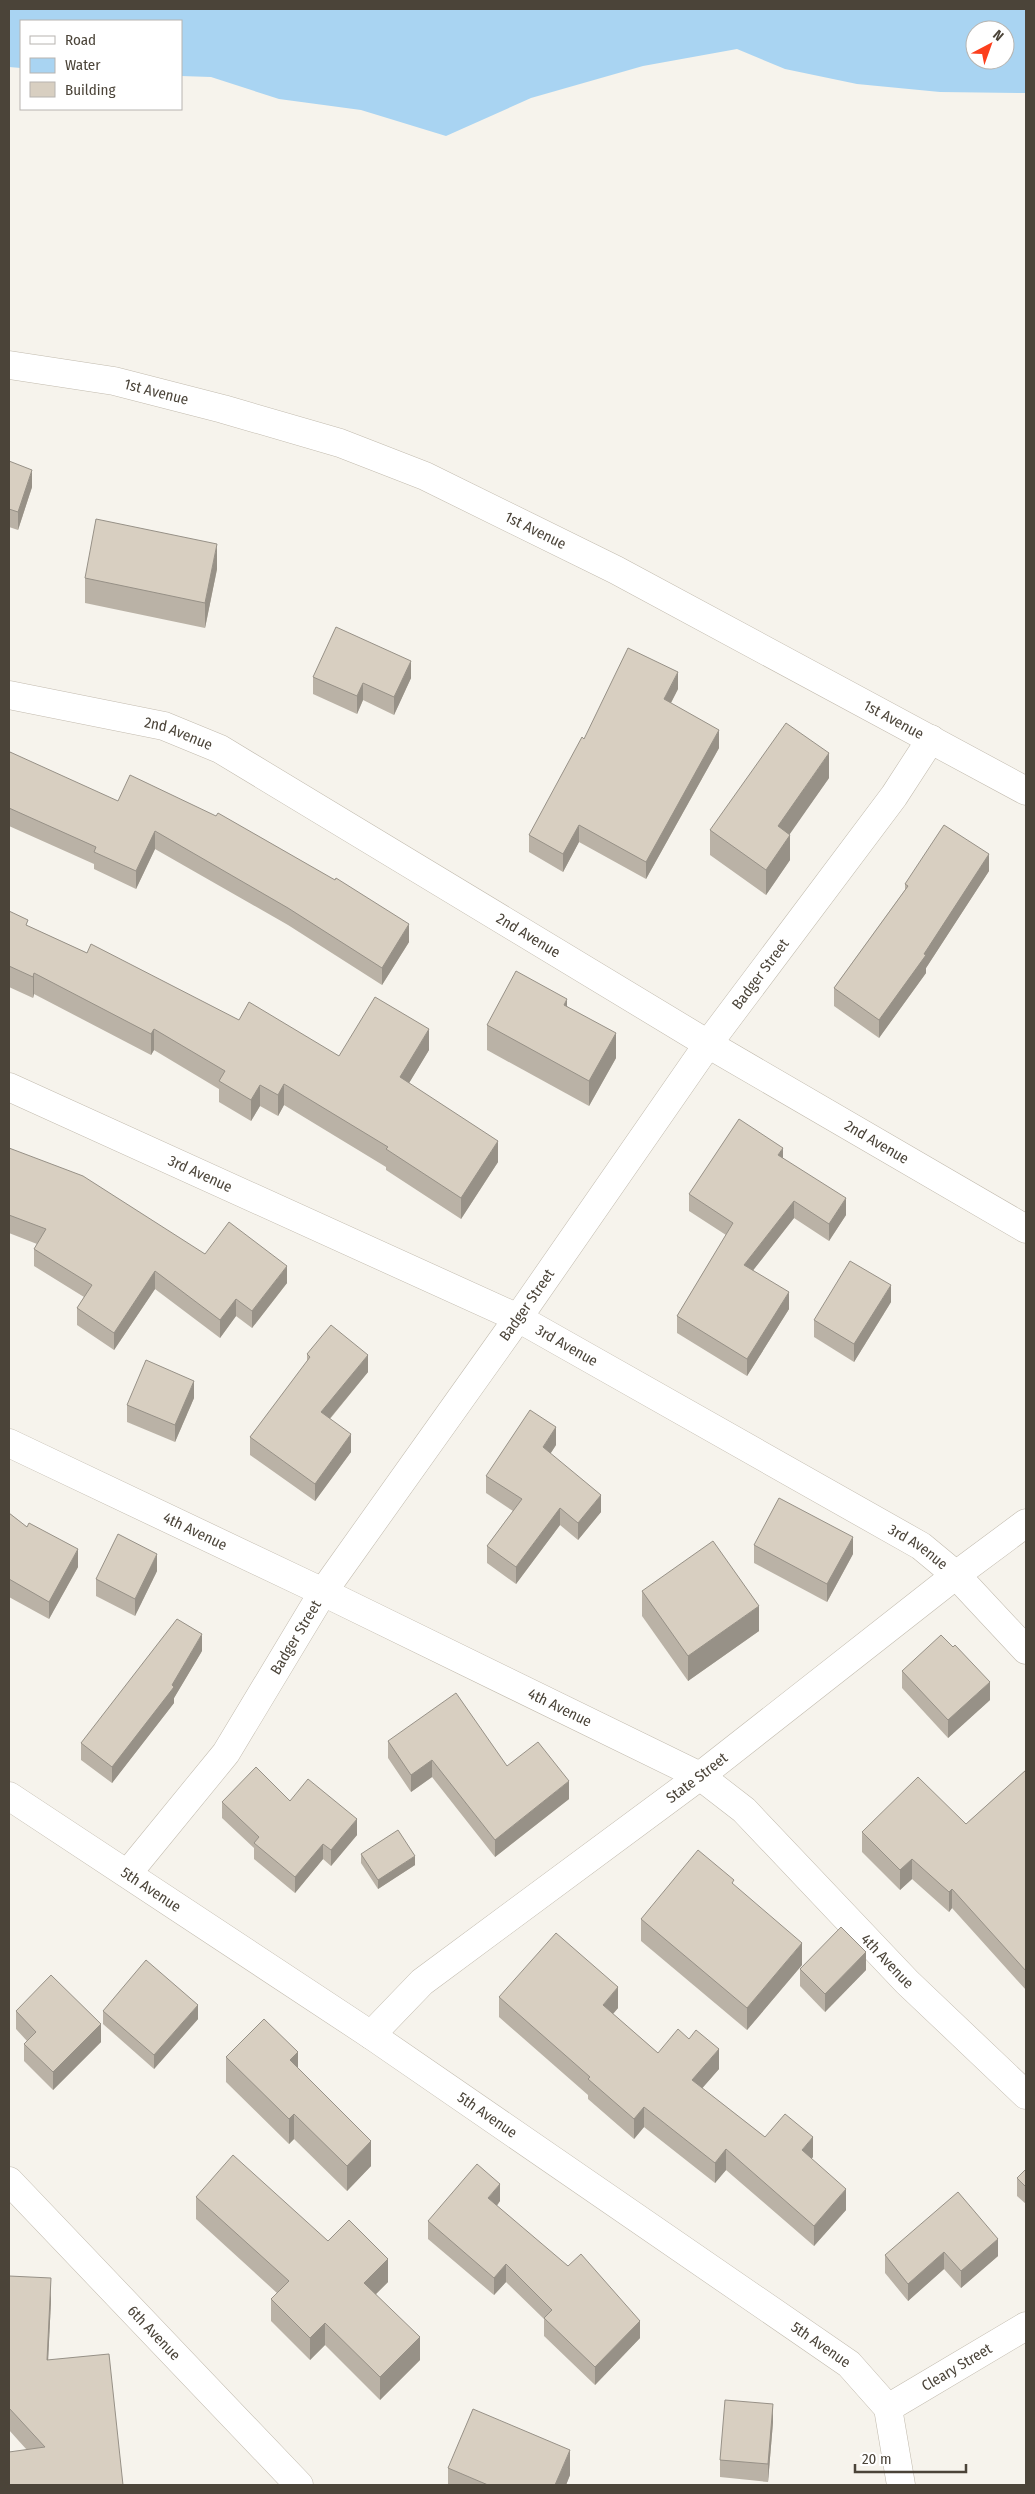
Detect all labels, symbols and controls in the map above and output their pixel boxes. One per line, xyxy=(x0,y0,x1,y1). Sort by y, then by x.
legend xyxy=(20,20,182,110)
north arrow xyxy=(965,20,1015,70)
text: N xyxy=(989,26,1007,45)
text: Road xyxy=(65,31,96,49)
text: Water xyxy=(65,56,101,74)
text: Building xyxy=(65,81,116,99)
street label: 1st Avenue xyxy=(122,375,191,409)
street label: 1st Avenue xyxy=(502,508,569,553)
street label: 1st Avenue xyxy=(860,696,927,743)
street label: 2nd Avenue xyxy=(143,713,215,754)
street label: 2nd Avenue xyxy=(493,909,564,962)
street label: Badger Street xyxy=(728,935,793,1013)
street label: 2nd Avenue xyxy=(841,1116,912,1168)
street label: 3rd Avenue xyxy=(165,1151,235,1196)
street label: Badger Street xyxy=(496,1265,558,1344)
street label: 3rd Avenue xyxy=(533,1321,601,1370)
street label: 4th Avenue xyxy=(160,1508,230,1554)
street label: 3rd Avenue xyxy=(885,1520,952,1573)
street label: Badger Street xyxy=(266,1597,325,1678)
street label: 4th Avenue xyxy=(525,1684,595,1731)
street label: State Street xyxy=(663,1749,731,1807)
street label: 5th Avenue xyxy=(117,1863,184,1916)
street label: 4th Avenue xyxy=(857,1930,917,1992)
street label: 5th Avenue xyxy=(454,2088,521,2142)
street label: 6th Avenue xyxy=(124,2302,184,2364)
street label: 5th Avenue xyxy=(788,2318,854,2371)
street label: Cleary Street xyxy=(918,2339,995,2395)
scale bar xyxy=(855,2442,966,2474)
text: 20 m xyxy=(862,2450,892,2468)

